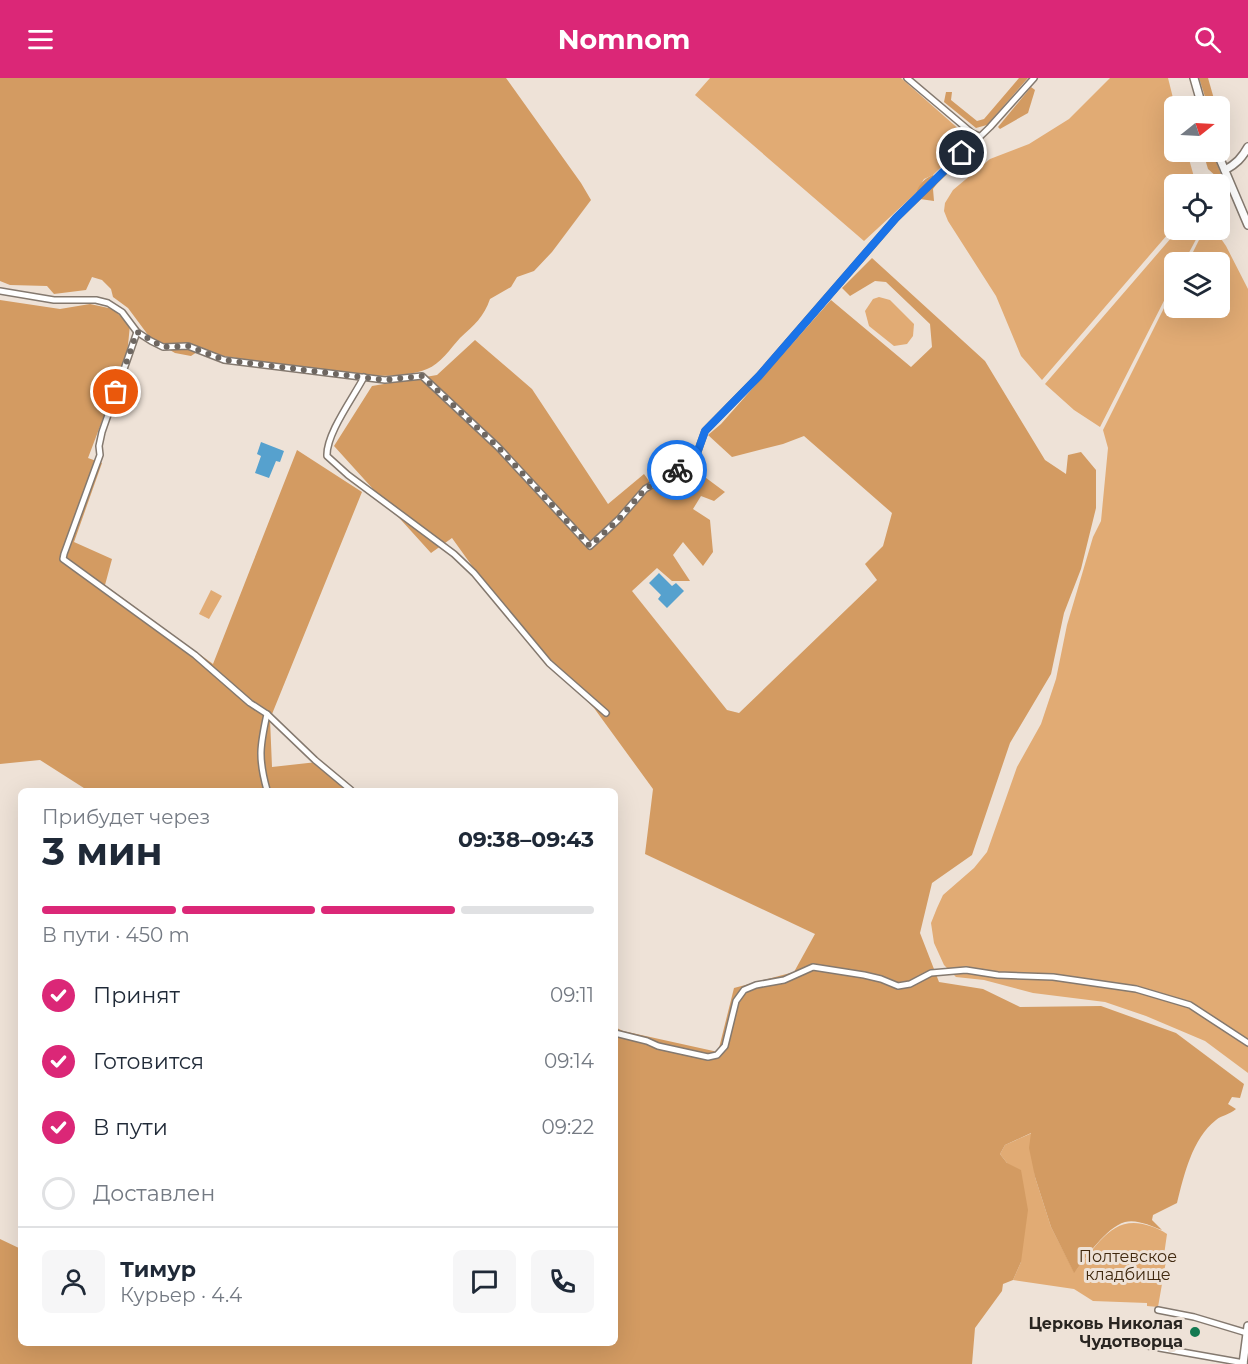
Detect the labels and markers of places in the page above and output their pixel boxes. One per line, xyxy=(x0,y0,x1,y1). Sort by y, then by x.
pin xyxy=(936,127,987,178)
pin xyxy=(90,366,141,417)
place label: Церковь Николая Чудотворца xyxy=(1028,1314,1183,1351)
marker: Церковь Николая Чудотворца xyxy=(1188,1325,1202,1339)

